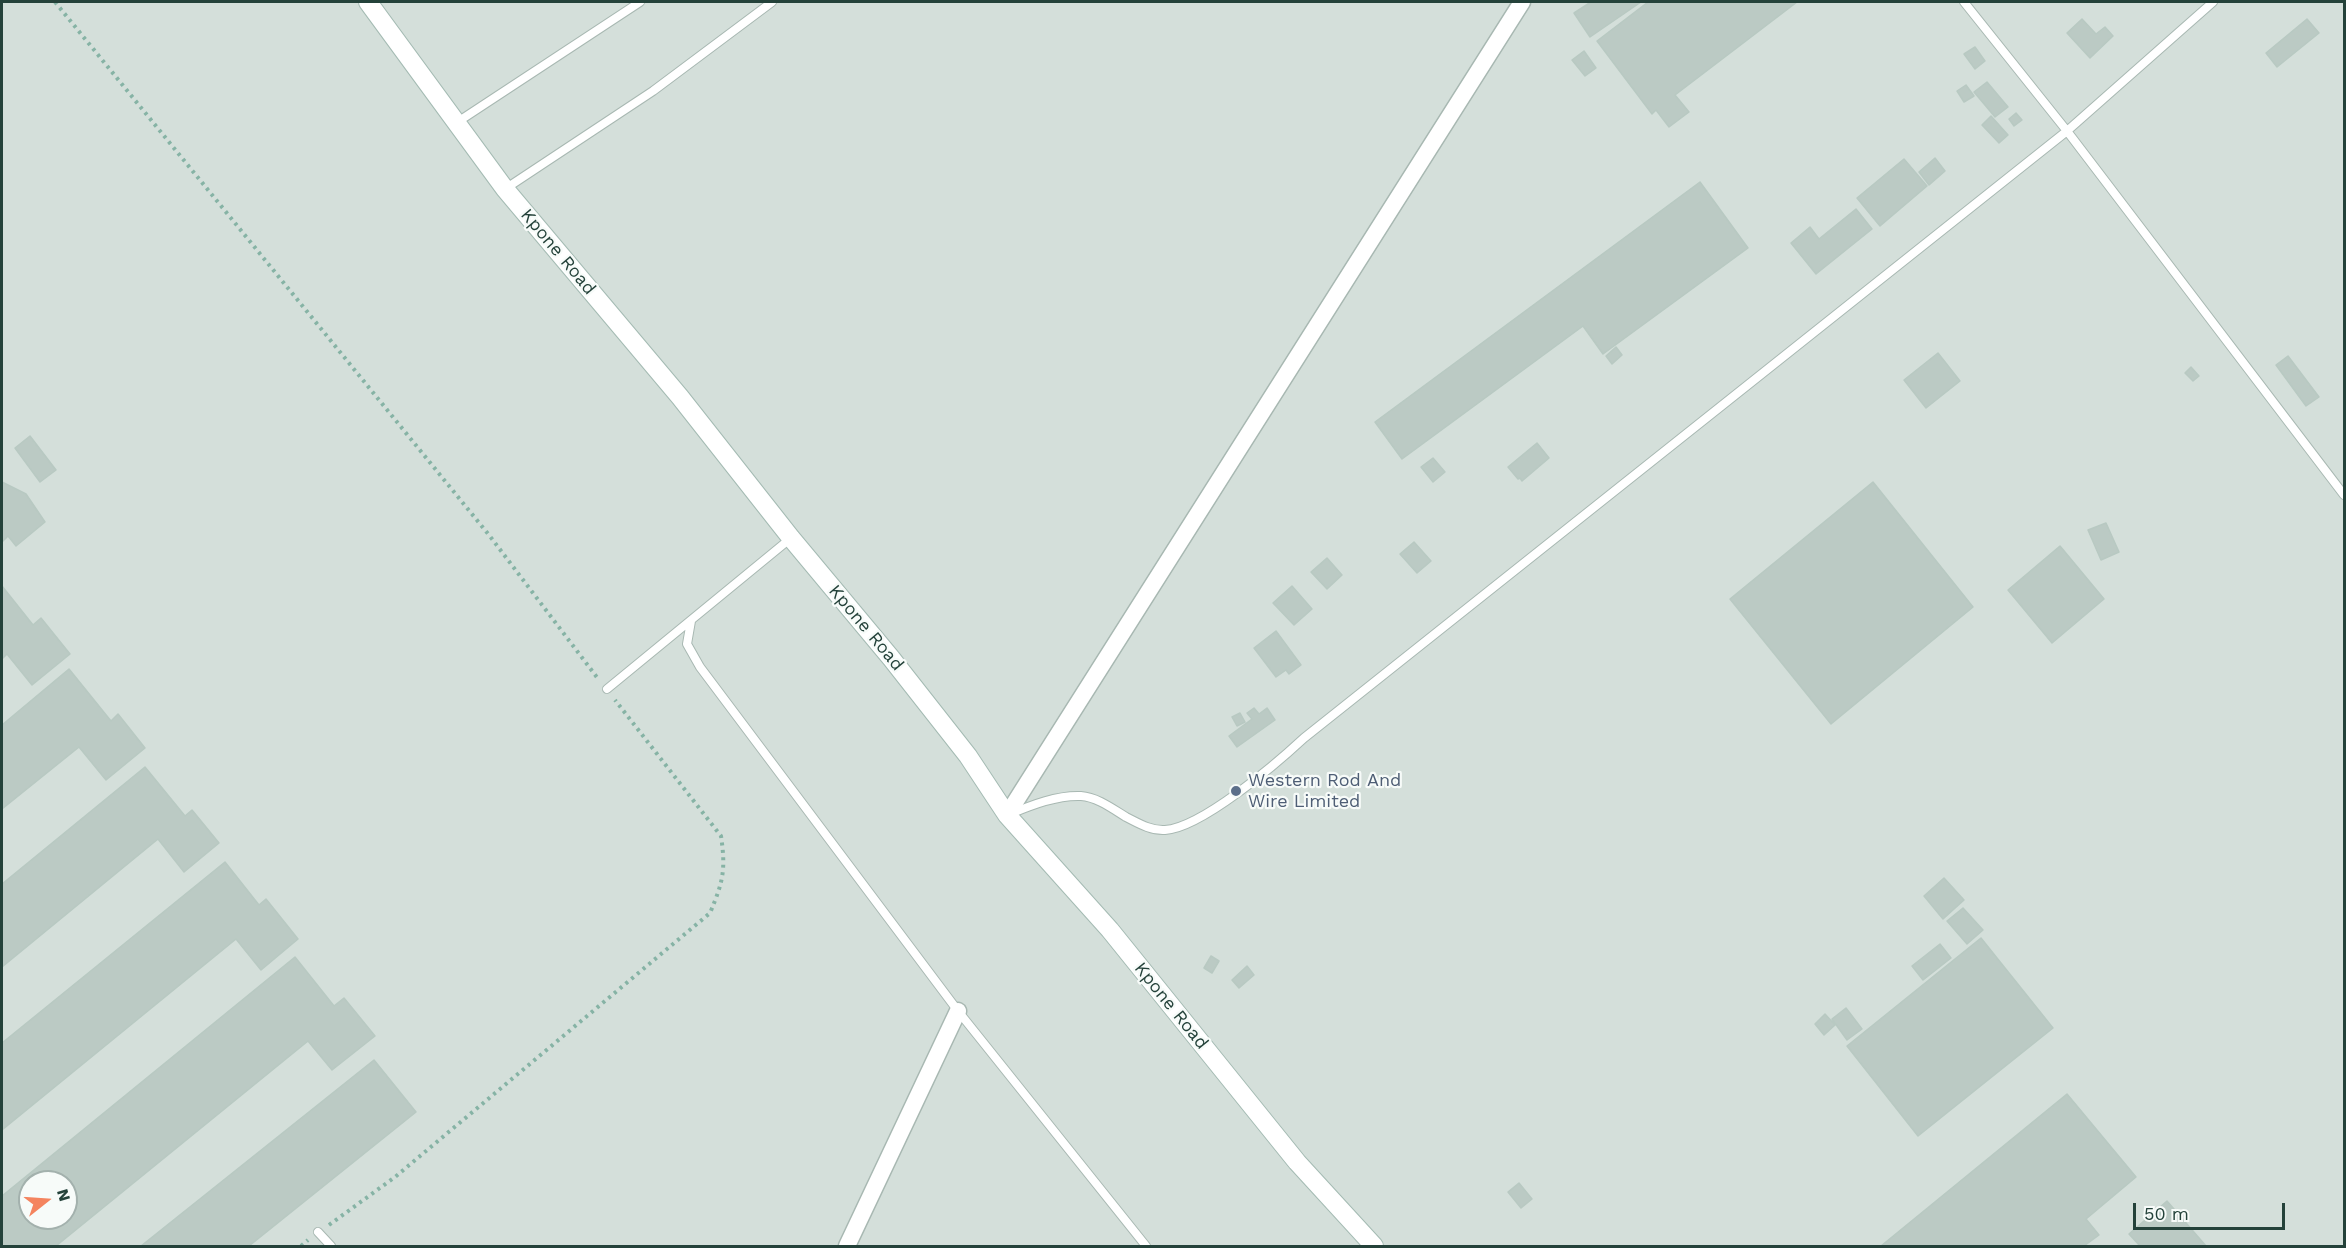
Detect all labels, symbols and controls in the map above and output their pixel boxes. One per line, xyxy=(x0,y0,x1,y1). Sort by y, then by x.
street label: Kpone Road xyxy=(516,205,600,299)
street label: Kpone Road xyxy=(824,581,908,675)
place label: Western Rod And Wire Limited xyxy=(1248,770,1401,812)
marker: Western Rod And Wire Limited xyxy=(1229,784,1243,798)
street label: Kpone Road xyxy=(1129,958,1213,1054)
north arrow xyxy=(18,1170,78,1230)
text: N xyxy=(53,1187,75,1204)
scale bar xyxy=(2136,1191,2288,1229)
text: 50 m xyxy=(2144,1203,2189,1224)

